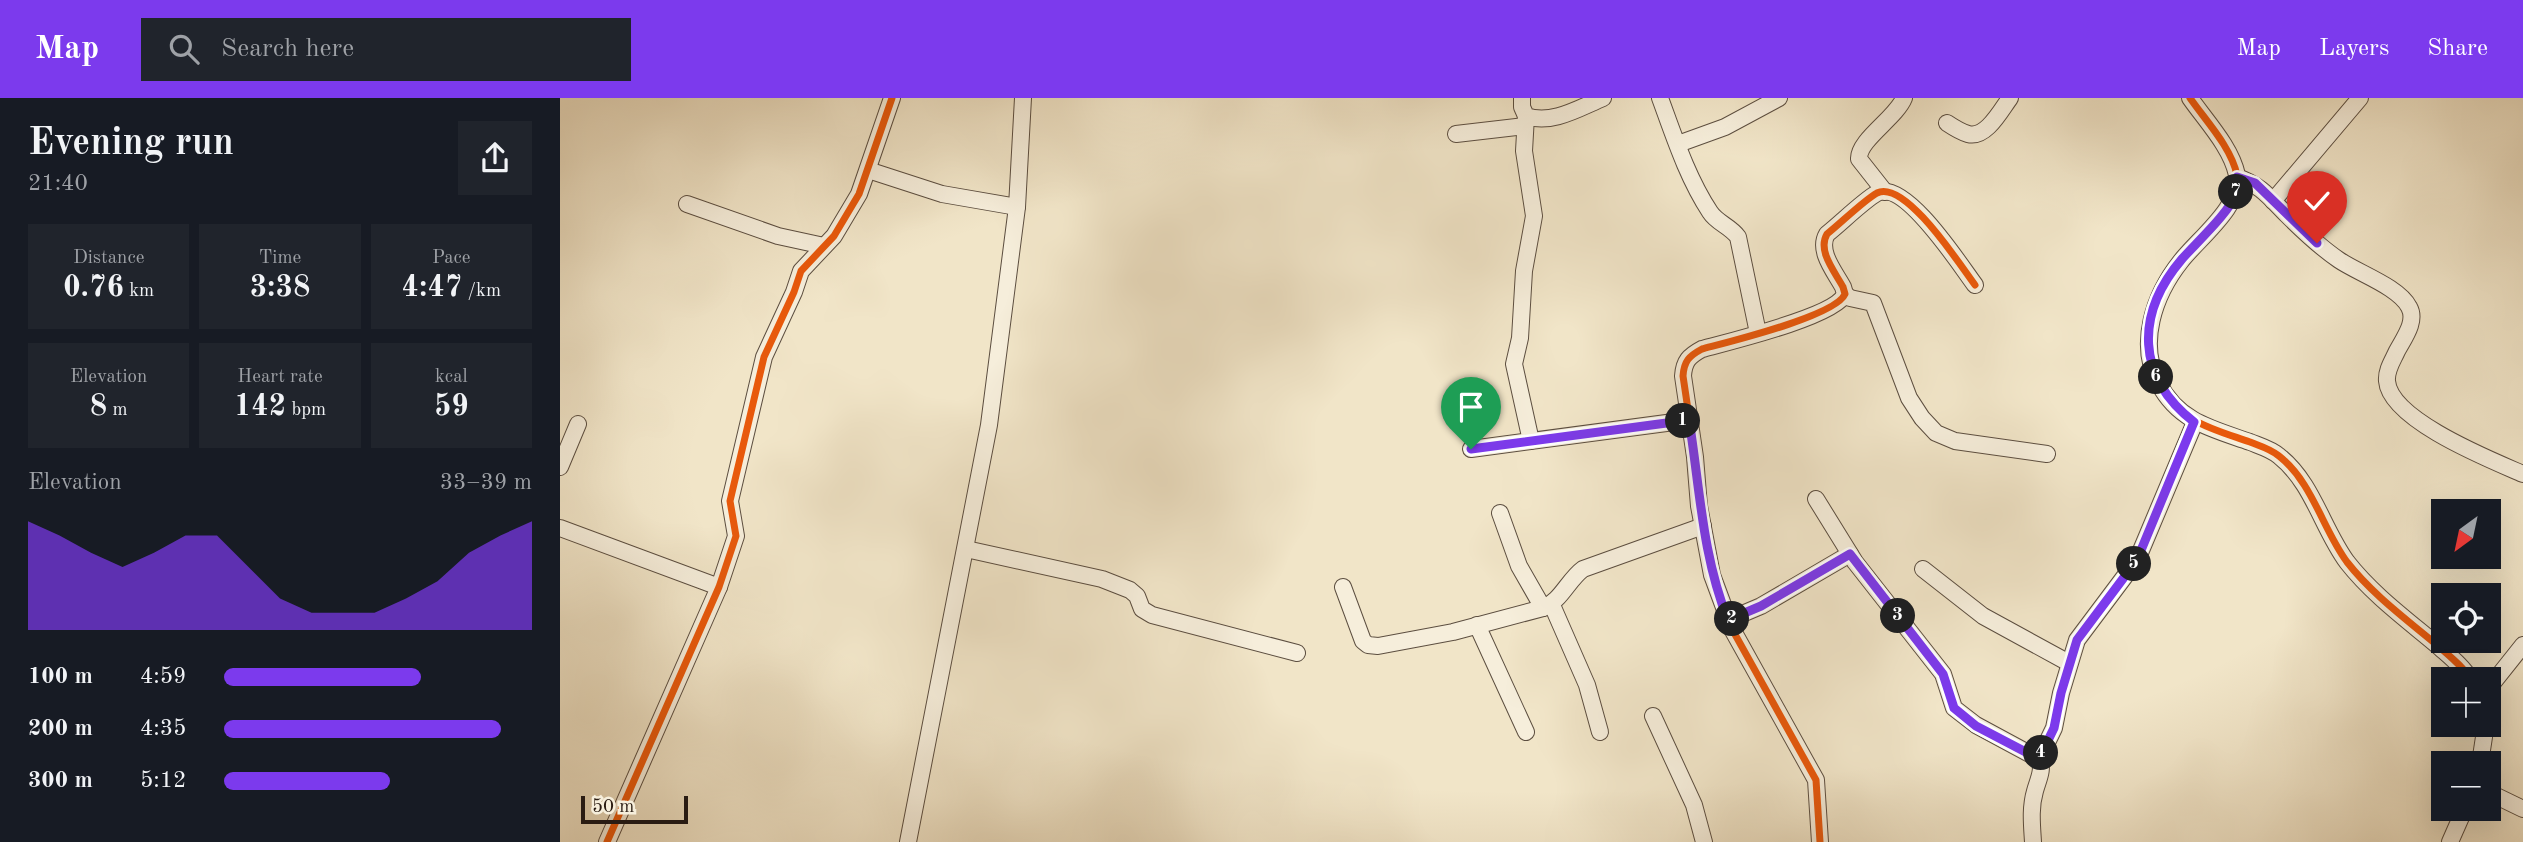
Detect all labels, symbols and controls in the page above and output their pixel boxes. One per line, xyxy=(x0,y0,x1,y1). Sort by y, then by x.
search box xyxy=(141,18,631,81)
icon: search xyxy=(165,30,203,68)
text: Map xyxy=(35,33,99,66)
text: Search here xyxy=(221,36,354,62)
text: Map xyxy=(2237,37,2281,61)
text: Layers xyxy=(2319,37,2389,61)
text: Share xyxy=(2427,37,2488,61)
button: share xyxy=(458,121,532,195)
text: Evening run xyxy=(28,125,234,163)
pin xyxy=(2287,171,2347,243)
text: 21:40 xyxy=(28,172,88,195)
pin: 7 xyxy=(2218,174,2254,210)
text: 7 xyxy=(2230,182,2241,201)
icon: check xyxy=(2298,182,2336,220)
text: Distance xyxy=(73,249,144,268)
text: Time xyxy=(259,249,301,268)
text: Pace xyxy=(432,249,471,268)
text: 0.76 xyxy=(63,273,124,303)
text: 3:38 xyxy=(250,273,310,303)
text: 4:47 xyxy=(402,273,462,303)
text: km xyxy=(124,282,154,301)
text: /km xyxy=(462,282,501,301)
pin: 6 xyxy=(2138,360,2174,394)
text: 6 xyxy=(2150,367,2161,386)
text: Elevation xyxy=(70,368,147,387)
text: Heart rate xyxy=(237,368,323,387)
text: kcal xyxy=(435,368,468,387)
pin xyxy=(1441,377,1501,449)
icon: arrive xyxy=(1452,388,1490,426)
text: 8 xyxy=(90,392,107,422)
text: 142 xyxy=(234,392,286,422)
text: 59 xyxy=(434,392,469,422)
text: m xyxy=(107,401,128,420)
text: bpm xyxy=(286,401,326,420)
pin: 1 xyxy=(1666,404,1700,438)
text: 1 xyxy=(1677,411,1688,430)
text: Elevation xyxy=(28,471,122,494)
text: 33–39 m xyxy=(440,471,532,494)
north arrow xyxy=(2431,499,2501,569)
map controls xyxy=(2431,499,2501,821)
pin: 5 xyxy=(2116,546,2152,582)
text: 5 xyxy=(2128,554,2139,573)
button: locate xyxy=(2431,583,2501,653)
pin: 3 xyxy=(1880,598,1916,634)
pin: 2 xyxy=(1714,602,1750,636)
text: 3 xyxy=(1892,606,1903,625)
text: 2 xyxy=(1726,609,1737,628)
text: 100 m xyxy=(28,665,93,688)
text: 4:59 xyxy=(140,665,186,688)
button: + xyxy=(2431,667,2501,737)
text: 200 m xyxy=(28,717,93,740)
text: 4:35 xyxy=(140,717,186,740)
pin: 4 xyxy=(2024,736,2058,770)
text: 4 xyxy=(2035,743,2046,762)
button: − xyxy=(2431,751,2501,821)
text: 300 m xyxy=(28,769,93,792)
text: 5:12 xyxy=(140,769,186,792)
scale bar xyxy=(581,793,688,825)
text: 50 m xyxy=(592,798,634,817)

